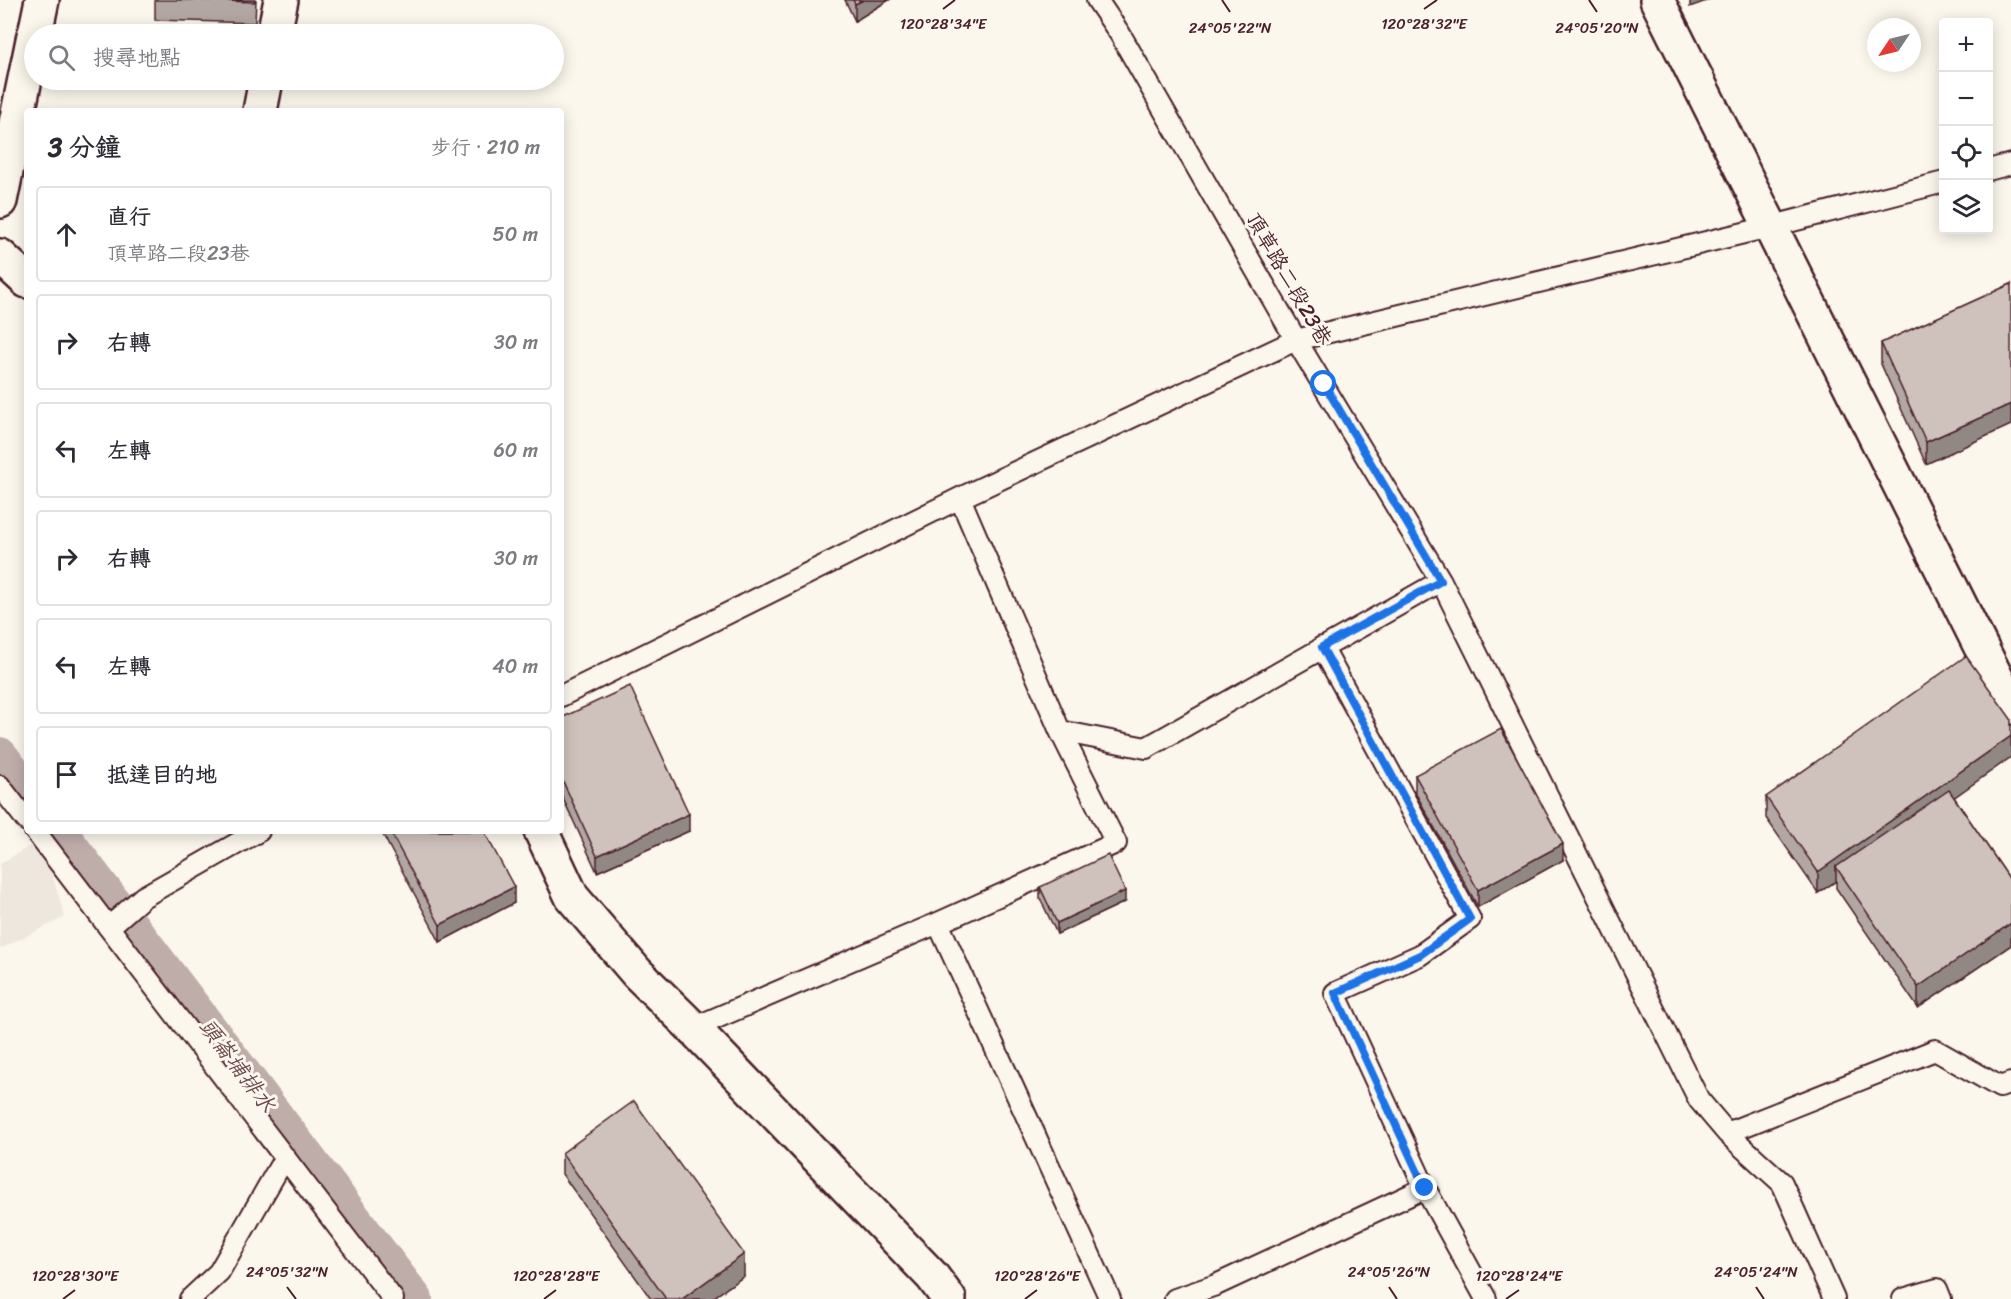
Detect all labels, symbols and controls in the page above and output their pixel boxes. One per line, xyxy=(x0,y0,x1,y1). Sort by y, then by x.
text: 120°28'34"E xyxy=(900,11,988,37)
text: 120°28'32"E xyxy=(1381,11,1469,37)
text: 24°05'22"N xyxy=(1189,15,1272,41)
text: 24°05'20"N xyxy=(1555,15,1639,41)
north arrow xyxy=(1867,18,1921,72)
map controls xyxy=(1939,18,1993,234)
button: + xyxy=(1939,18,1993,72)
search box xyxy=(24,24,564,90)
text: 搜尋地點 xyxy=(93,38,181,77)
icon: search xyxy=(45,41,78,74)
button: − xyxy=(1939,72,1993,126)
text: 3 分鐘 xyxy=(48,124,121,170)
button: locate xyxy=(1939,126,1993,180)
text: 步行 · 210 m xyxy=(431,130,540,165)
button: layers xyxy=(1939,180,1993,234)
text: 直行 xyxy=(107,197,151,236)
street label: 頂草路二段23巷 xyxy=(1235,205,1343,353)
text: 50 m xyxy=(493,217,538,252)
icon: ahead xyxy=(50,218,83,251)
text: 頂草路二段23巷 xyxy=(107,236,250,271)
text: 右轉 xyxy=(107,323,151,362)
text: 30 m xyxy=(494,325,538,360)
icon: right xyxy=(50,326,83,359)
route start xyxy=(1310,370,1336,396)
text: 左轉 xyxy=(107,431,151,470)
text: 60 m xyxy=(493,433,538,468)
icon: left xyxy=(50,434,83,467)
text: 右轉 xyxy=(107,539,151,578)
text: 30 m xyxy=(494,541,538,576)
icon: right xyxy=(50,542,83,575)
text: 左轉 xyxy=(107,647,151,686)
text: 40 m xyxy=(492,649,538,684)
icon: left xyxy=(50,650,83,683)
text: 抵達目的地 xyxy=(107,755,217,794)
icon: arrive xyxy=(50,758,83,791)
water label: 頭崙埔排水 xyxy=(189,1010,287,1122)
route end xyxy=(1411,1174,1437,1200)
text: 24°05'32"N xyxy=(246,1259,329,1285)
text: 24°05'26"N xyxy=(1348,1259,1431,1285)
text: 24°05'24"N xyxy=(1714,1259,1798,1285)
text: 120°28'30"E xyxy=(32,1263,120,1289)
text: 120°28'28"E xyxy=(513,1263,601,1289)
text: 120°28'26"E xyxy=(994,1263,1082,1289)
text: 120°28'24"E xyxy=(1476,1263,1564,1289)

